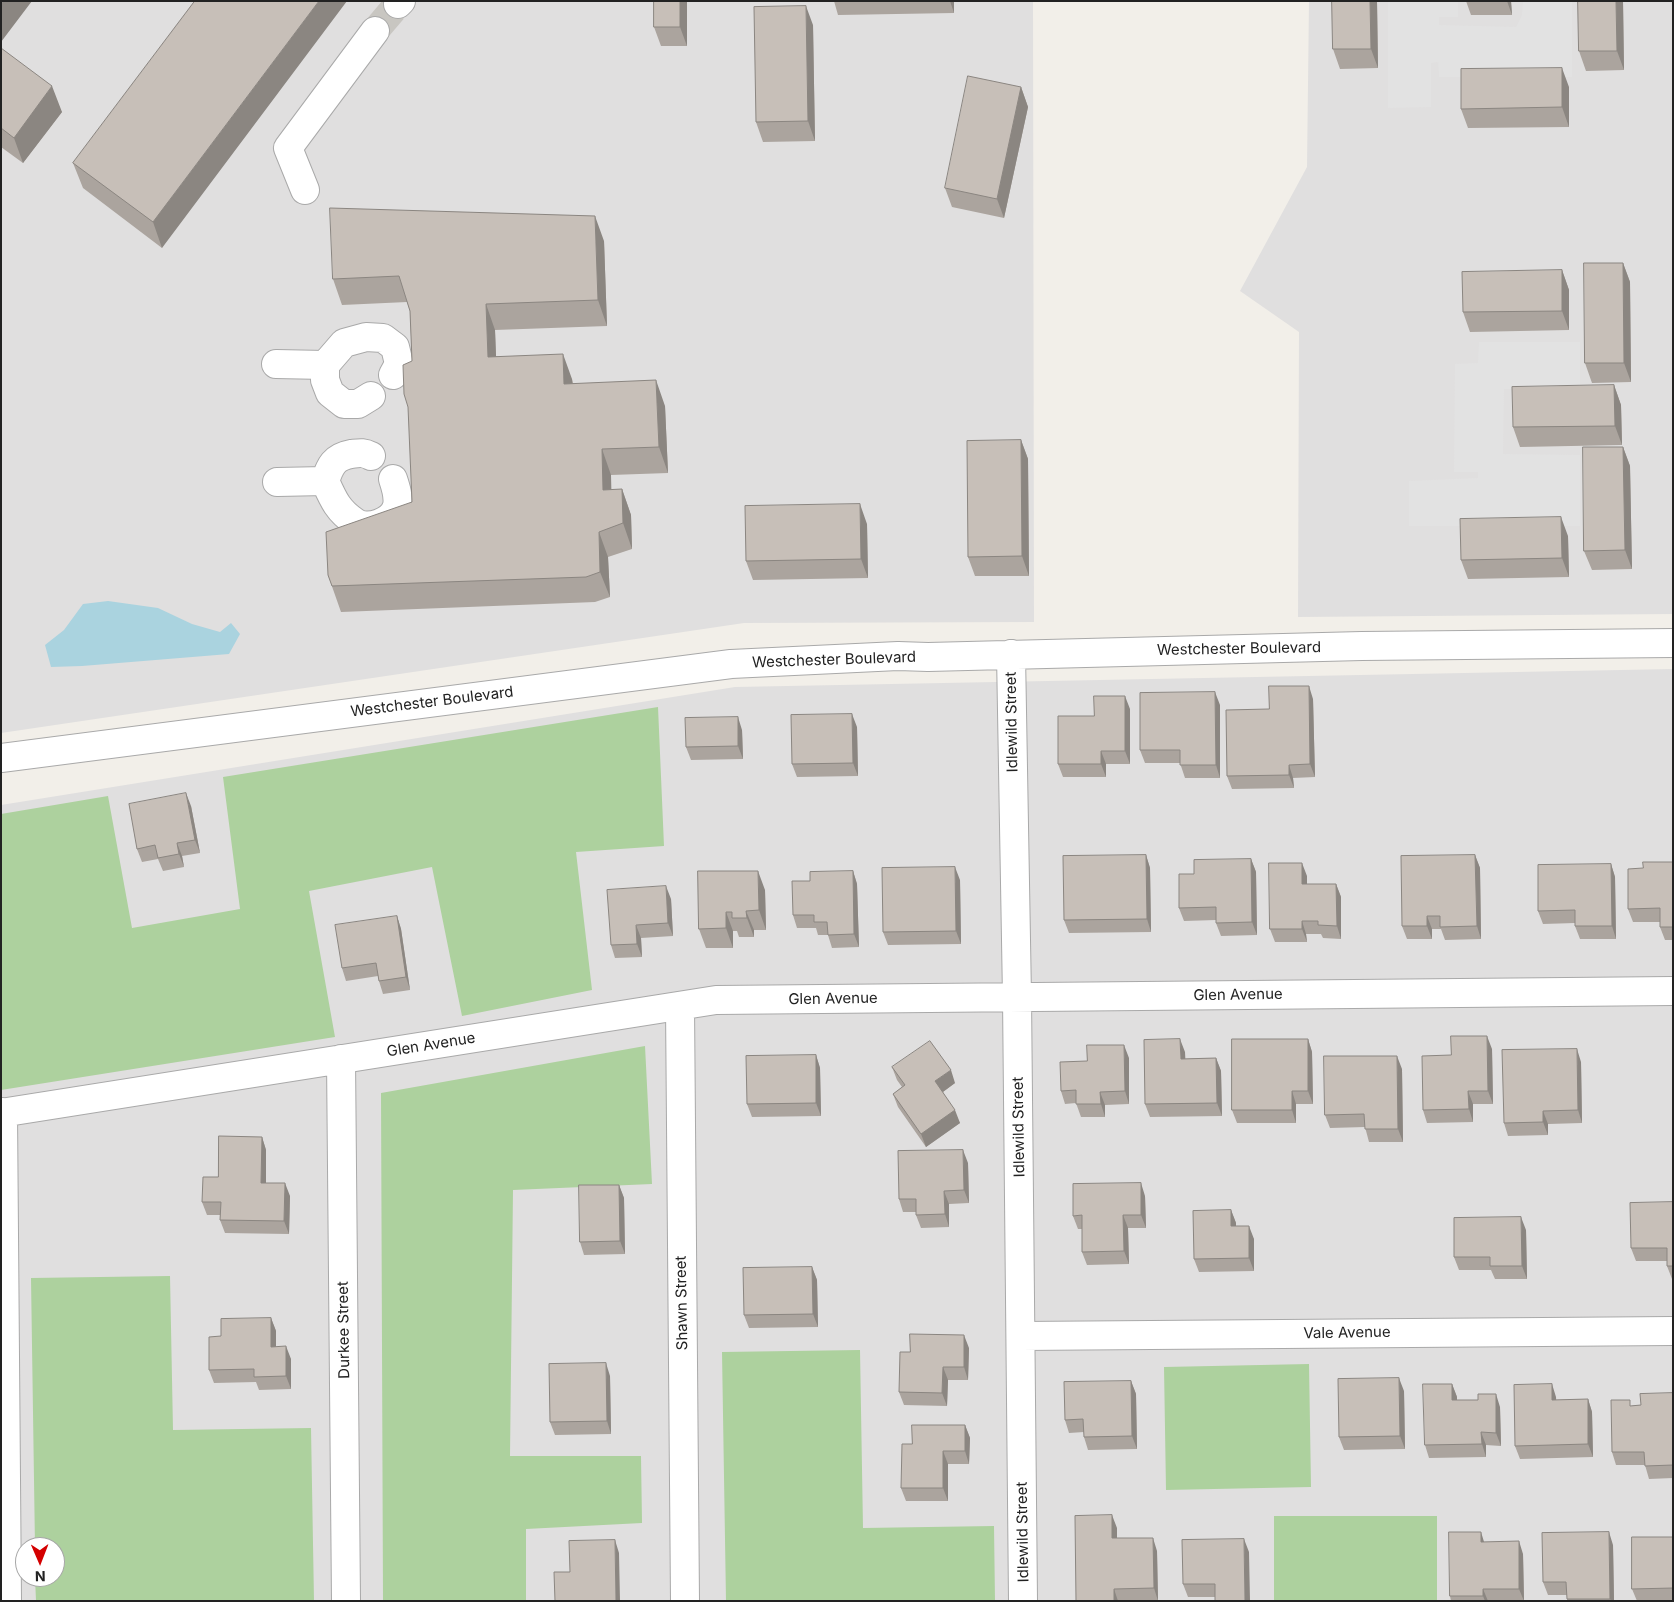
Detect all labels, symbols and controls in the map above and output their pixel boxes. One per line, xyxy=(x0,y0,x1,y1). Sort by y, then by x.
street label: Westchester Boulevard xyxy=(1157,639,1321,659)
street label: Westchester Boulevard xyxy=(752,648,916,672)
street label: Idlewild Street xyxy=(1002,672,1022,772)
street label: Westchester Boulevard xyxy=(349,683,515,721)
street label: Glen Avenue xyxy=(1193,985,1283,1005)
street label: Glen Avenue xyxy=(788,989,878,1009)
street label: Glen Avenue xyxy=(385,1029,477,1061)
street label: Idlewild Street xyxy=(1009,1077,1029,1177)
street label: Shawn Street xyxy=(672,1256,692,1350)
street label: Durkee Street xyxy=(334,1281,354,1379)
street label: Vale Avenue xyxy=(1303,1323,1391,1343)
street label: Idlewild Street xyxy=(1013,1482,1033,1582)
north arrow xyxy=(15,1537,65,1587)
text: N xyxy=(35,1568,46,1585)

